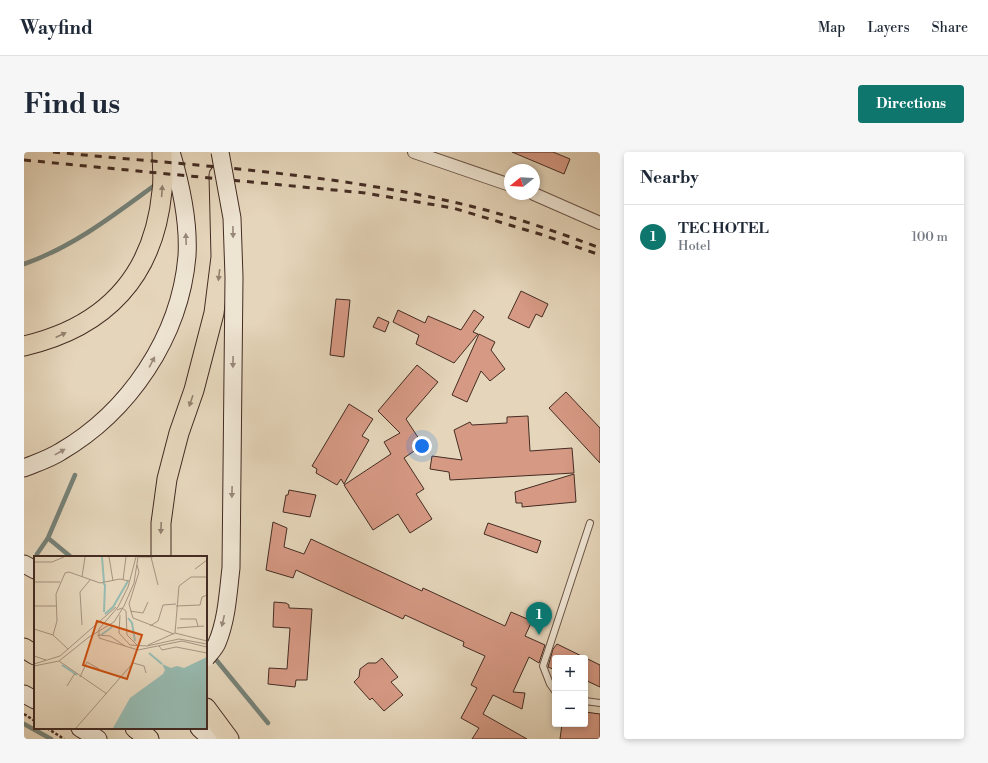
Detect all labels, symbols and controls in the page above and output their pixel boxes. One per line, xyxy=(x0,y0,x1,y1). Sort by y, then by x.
text: Wayfind xyxy=(20,16,93,40)
text: Map xyxy=(818,19,845,37)
text: Layers xyxy=(867,19,910,37)
text: Share xyxy=(932,19,968,37)
button: Directions xyxy=(858,85,964,123)
text: Find us xyxy=(24,87,120,122)
north arrow xyxy=(504,164,540,200)
text: Nearby xyxy=(640,167,699,189)
one-way arrow xyxy=(159,185,165,197)
text: TEC HOTEL xyxy=(678,219,769,238)
one-way arrow xyxy=(230,226,236,239)
text: 1 xyxy=(650,229,656,245)
text: 100 m xyxy=(912,229,948,245)
one-way arrow xyxy=(183,232,189,245)
text: Hotel xyxy=(678,238,711,254)
one-way arrow xyxy=(215,269,222,281)
one-way arrow xyxy=(55,332,67,338)
one-way arrow xyxy=(230,356,236,369)
one-way arrow xyxy=(148,357,155,368)
one-way arrow xyxy=(187,396,193,408)
your location xyxy=(412,436,432,456)
one-way arrow xyxy=(54,449,66,456)
one-way arrow xyxy=(229,486,235,499)
one-way arrow xyxy=(158,522,164,535)
inset map xyxy=(34,556,207,729)
pin: 1 xyxy=(526,602,552,635)
one-way arrow xyxy=(220,615,226,627)
map controls xyxy=(552,655,588,727)
button: + xyxy=(552,655,588,691)
button: − xyxy=(552,691,588,727)

